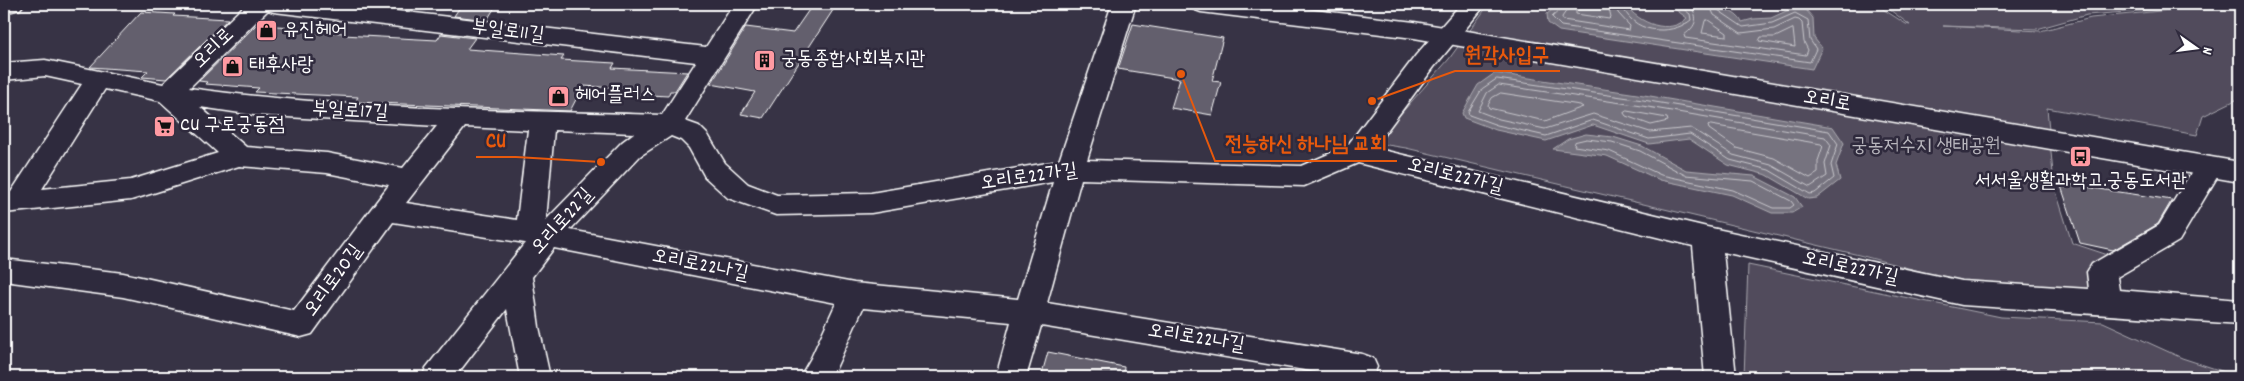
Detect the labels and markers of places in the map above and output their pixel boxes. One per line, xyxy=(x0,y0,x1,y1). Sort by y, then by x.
place label: 유진헤어 xyxy=(283,17,347,45)
shop icon: 유진헤어 xyxy=(255,19,279,43)
callout: 원각사입구 xyxy=(1455,35,1560,71)
place label: 궁동종합사회복지관 xyxy=(781,46,926,74)
building icon: 궁동종합사회복지관 xyxy=(753,48,777,72)
place label: 태후사랑 xyxy=(249,52,313,80)
shop icon: 태후사랑 xyxy=(221,54,245,78)
place label: 헤어플러스 xyxy=(575,82,655,110)
shop icon: 헤어플러스 xyxy=(547,84,571,108)
place label: CU 구로궁동점 xyxy=(180,112,285,140)
supermarket icon: CU 구로궁동점 xyxy=(152,114,176,138)
callout: CU xyxy=(476,121,516,157)
callout: 전능하신 하나님 교회 xyxy=(1215,125,1397,161)
bus stop icon: 서서울생활과학고.궁동도서관 xyxy=(2069,144,2093,168)
place label: 서서울생활과학고.궁동도서관 xyxy=(1975,168,2187,196)

